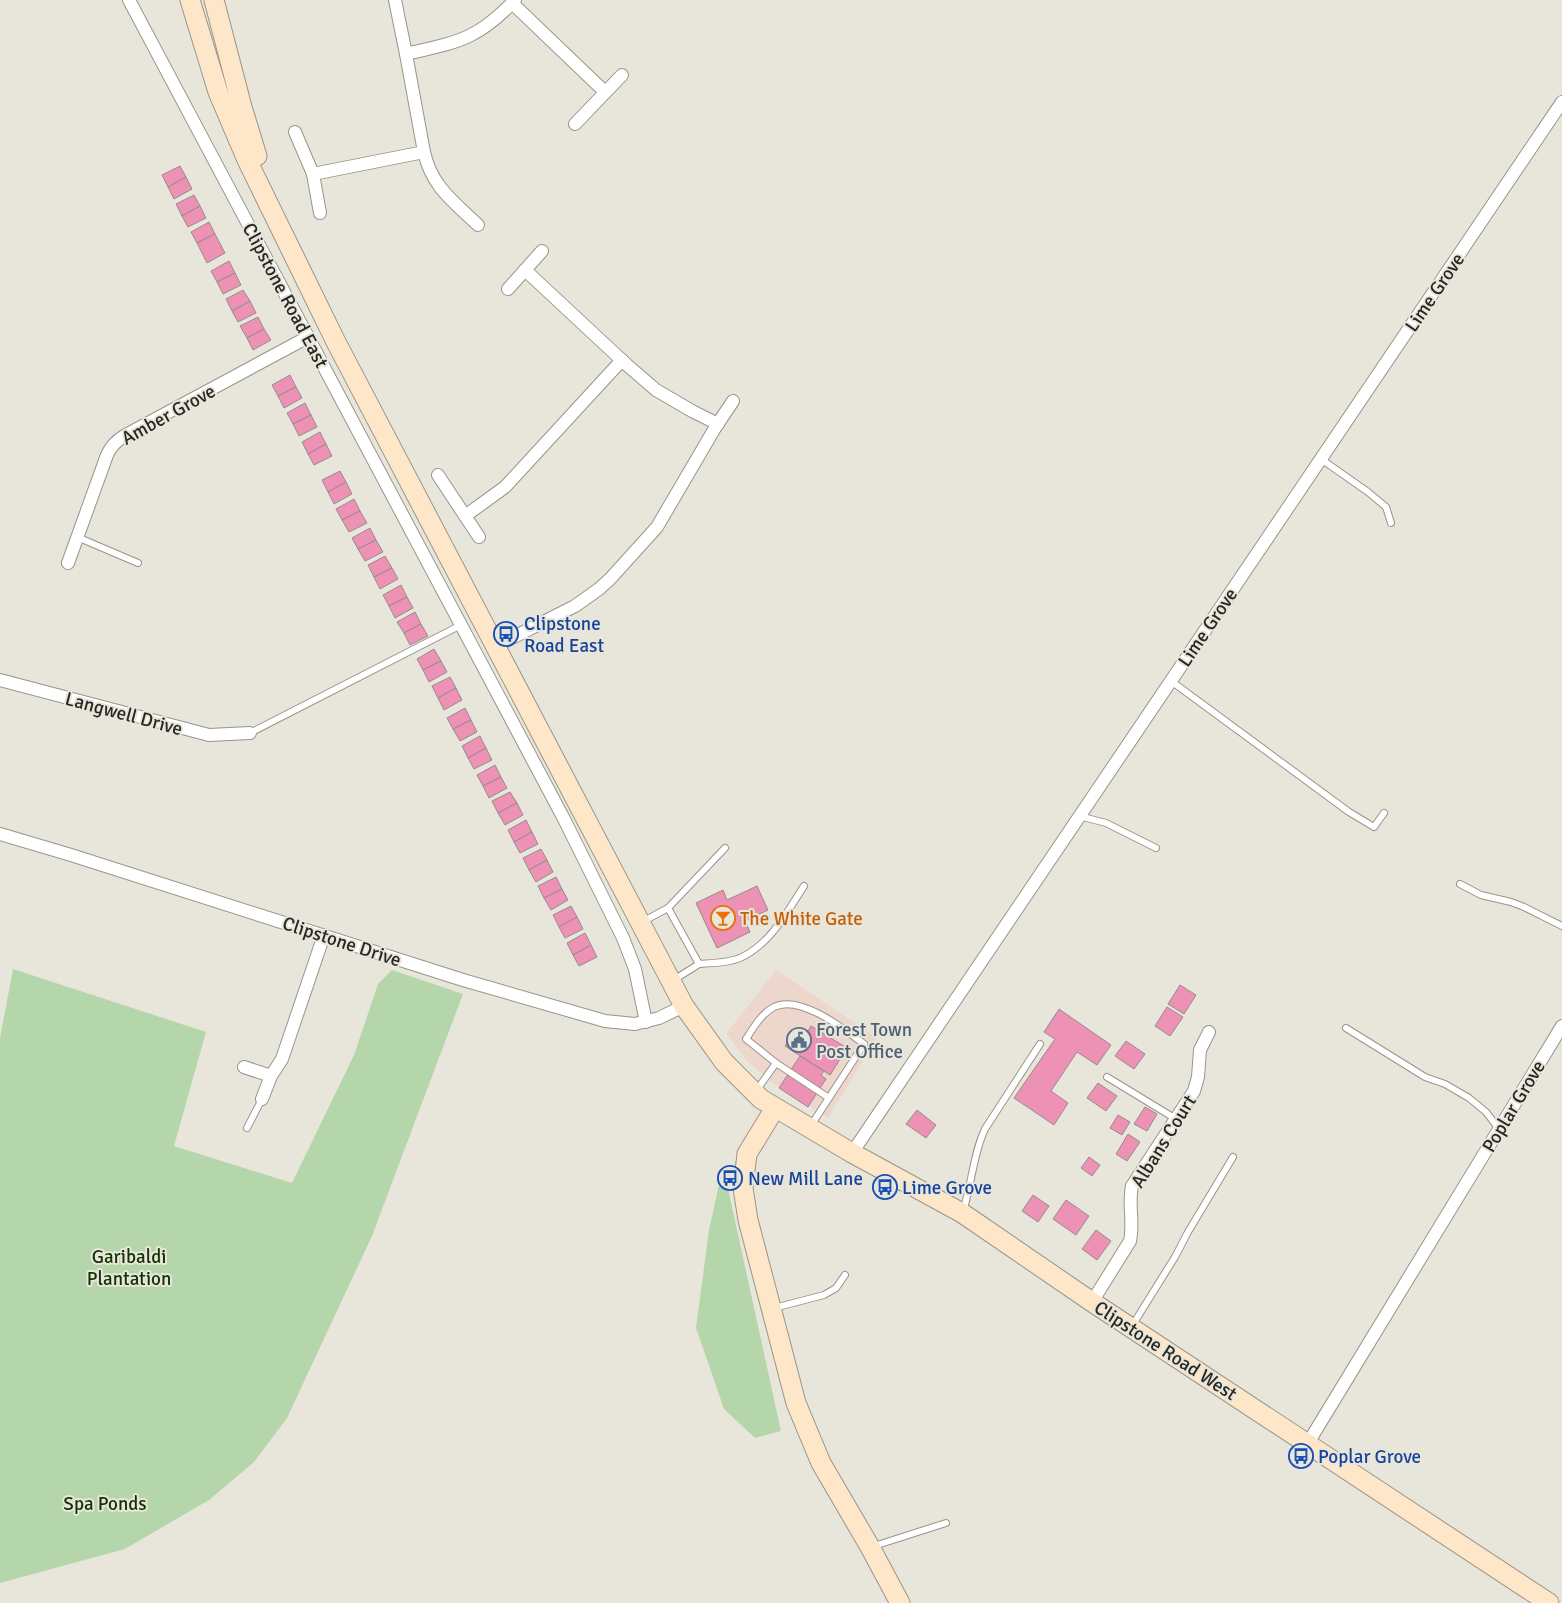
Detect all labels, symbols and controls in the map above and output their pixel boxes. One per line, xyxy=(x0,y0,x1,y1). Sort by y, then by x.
street label: Clipstone Road East xyxy=(237,219,334,372)
street label: Lime Grove xyxy=(1400,249,1470,337)
street label: Amber Grove xyxy=(117,379,220,451)
street label: Lime Grove xyxy=(1173,584,1243,672)
place label: Clipstone Road East xyxy=(524,612,604,658)
bus stop icon: Clipstone Road East xyxy=(493,621,519,647)
street label: Langwell Drive xyxy=(62,687,185,741)
bar icon: The White Gate xyxy=(710,905,736,931)
place label: The White Gate xyxy=(740,907,863,931)
street label: Clipstone Drive xyxy=(279,911,404,972)
place label: Forest Town Post Office xyxy=(816,1018,912,1064)
public building icon: Forest Town Post Office xyxy=(786,1027,812,1053)
street label: Poplar Grove xyxy=(1477,1056,1551,1157)
street label: Albans Court xyxy=(1126,1090,1202,1192)
bus stop icon: New Mill Lane xyxy=(717,1165,743,1191)
place label: New Mill Lane xyxy=(748,1167,863,1191)
bus stop icon: Lime Grove xyxy=(872,1174,898,1200)
place label: Lime Grove xyxy=(902,1176,992,1200)
park label: Garibaldi Plantation xyxy=(87,1245,171,1291)
street label: Clipstone Road West xyxy=(1089,1296,1242,1406)
bus stop icon: Poplar Grove xyxy=(1288,1443,1314,1469)
place label: Poplar Grove xyxy=(1318,1445,1421,1469)
park label: Spa Ponds xyxy=(63,1492,147,1516)

